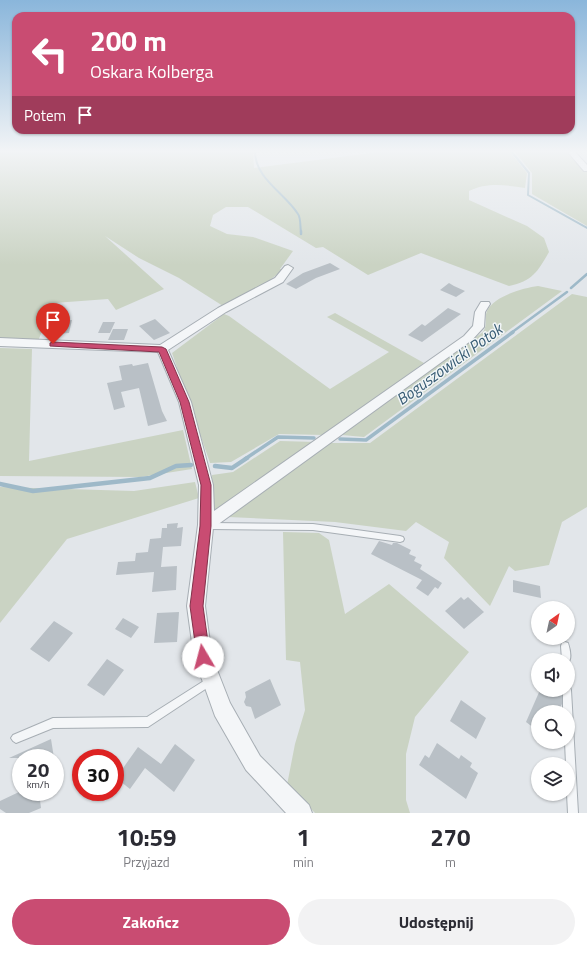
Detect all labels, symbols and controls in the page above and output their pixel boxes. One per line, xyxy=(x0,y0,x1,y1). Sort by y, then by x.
text: 200 m xyxy=(90,19,167,62)
icon: left xyxy=(24,28,76,80)
text: Oskara Kolberga xyxy=(90,58,214,85)
text: Potem xyxy=(24,104,66,127)
icon: arrive xyxy=(74,104,96,126)
pin xyxy=(36,303,70,344)
icon: arrive xyxy=(42,309,64,331)
water label: Boguszowicki Potok xyxy=(391,316,509,411)
north arrow xyxy=(531,601,575,645)
map controls xyxy=(531,601,575,801)
position arrow xyxy=(182,636,224,678)
button: sound xyxy=(531,653,575,697)
button: search xyxy=(531,705,575,749)
speed limit sign: 30 xyxy=(72,749,124,801)
text: 20 xyxy=(27,754,49,785)
button: layers xyxy=(531,757,575,801)
text: km/h xyxy=(27,777,49,792)
text: 10:59 xyxy=(117,819,176,855)
text: 1 xyxy=(297,819,310,855)
text: 270 xyxy=(430,819,470,855)
text: Przyjazd xyxy=(123,852,170,872)
text: min xyxy=(293,852,314,872)
text: m xyxy=(445,852,456,872)
button: Zakończ xyxy=(12,899,290,945)
button: Udostępnij xyxy=(298,899,575,945)

